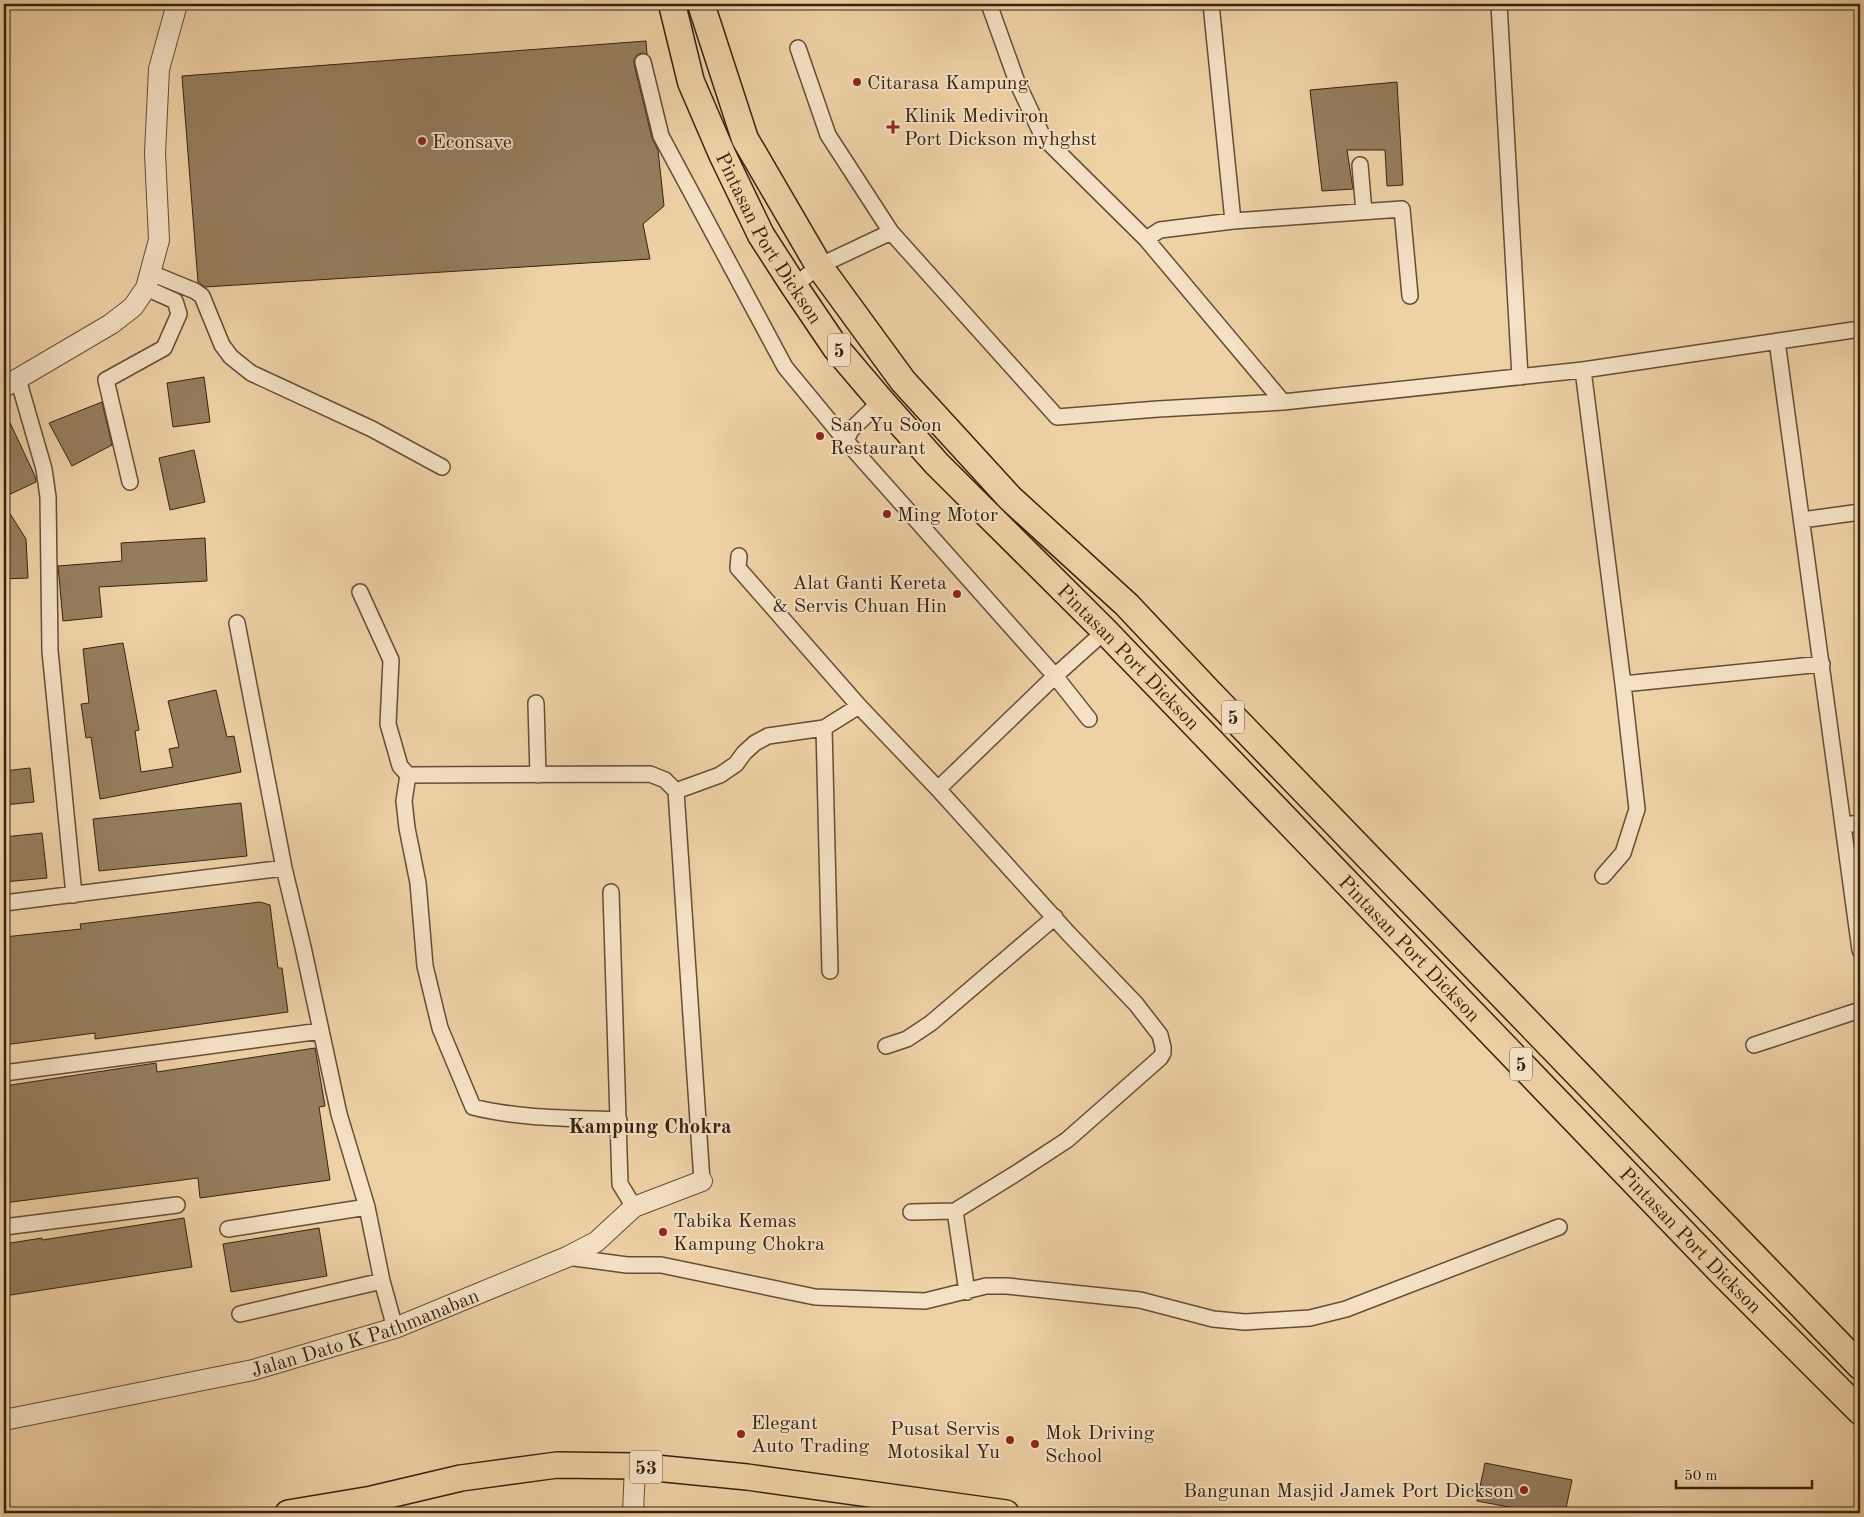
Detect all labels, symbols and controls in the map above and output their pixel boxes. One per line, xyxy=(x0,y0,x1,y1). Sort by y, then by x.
place label: Citarasa Kampung xyxy=(867,74,1029,94)
marker: Citarasa Kampung xyxy=(851,76,863,88)
place label: Klinik Mediviron Port Dickson myhghst xyxy=(904,107,1097,150)
marker: Klinik Mediviron Port Dickson myhghst xyxy=(886,120,900,134)
place label: Econsave xyxy=(432,133,512,153)
marker: Econsave xyxy=(416,135,428,147)
street label: Pintasan Port Dickson xyxy=(711,150,825,328)
road number: 5 xyxy=(828,334,850,366)
place label: San Yu Soon Restaurant xyxy=(830,416,942,459)
marker: San Yu Soon Restaurant xyxy=(814,430,826,442)
place label: Ming Motor xyxy=(897,506,998,526)
marker: Ming Motor xyxy=(881,508,893,520)
place label: Alat Ganti Kereta & Servis Chuan Hin xyxy=(772,574,947,617)
street label: Pintasan Port Dickson xyxy=(1052,581,1203,735)
marker: Alat Ganti Kereta & Servis Chuan Hin xyxy=(951,588,963,600)
road number: 5 xyxy=(1222,700,1244,734)
street label: Pintasan Port Dickson xyxy=(1334,873,1483,1027)
road number: 5 xyxy=(1510,1048,1532,1080)
district label: Kampung Chokra xyxy=(568,1117,732,1138)
street label: Pintasan Port Dickson xyxy=(1615,1165,1765,1318)
place label: Tabika Kemas Kampung Chokra xyxy=(673,1212,825,1255)
marker: Tabika Kemas Kampung Chokra xyxy=(657,1226,669,1238)
street label: Jalan Dato K Pathmanaban xyxy=(249,1286,482,1382)
place label: Elegant Auto Trading xyxy=(751,1414,869,1457)
place label: Pusat Servis Motosikal Yu xyxy=(886,1420,1000,1463)
place label: Mok Driving School xyxy=(1045,1424,1155,1467)
marker: Elegant Auto Trading xyxy=(735,1428,747,1440)
marker: Pusat Servis Motosikal Yu xyxy=(1004,1434,1016,1446)
marker: Mok Driving School xyxy=(1029,1438,1041,1450)
road number: 53 xyxy=(630,1450,662,1484)
scale bar xyxy=(1676,1457,1813,1489)
text: 50 m xyxy=(1684,1469,1718,1484)
place label: Bangunan Masjid Jamek Port Dickson xyxy=(1183,1482,1514,1502)
marker: Bangunan Masjid Jamek Port Dickson xyxy=(1518,1484,1530,1496)

